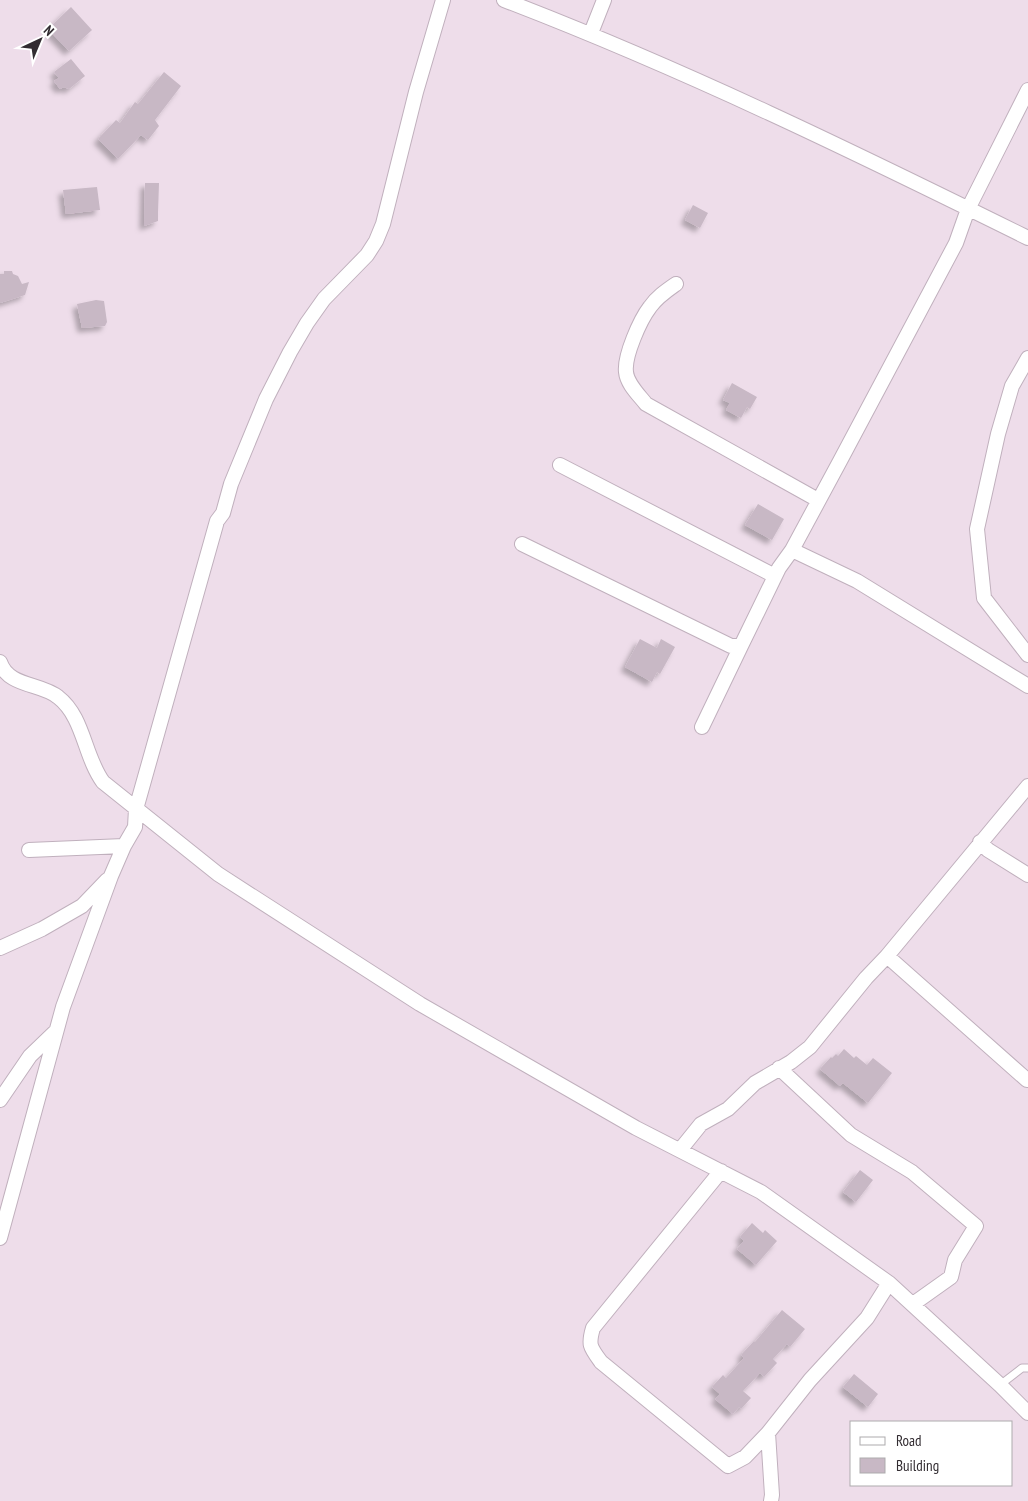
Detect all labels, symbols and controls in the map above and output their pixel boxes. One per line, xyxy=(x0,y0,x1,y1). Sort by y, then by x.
north arrow xyxy=(15,15,65,65)
text: N xyxy=(40,22,58,40)
legend xyxy=(850,1421,1013,1486)
text: Road xyxy=(896,1431,922,1450)
text: Building xyxy=(896,1456,939,1475)

